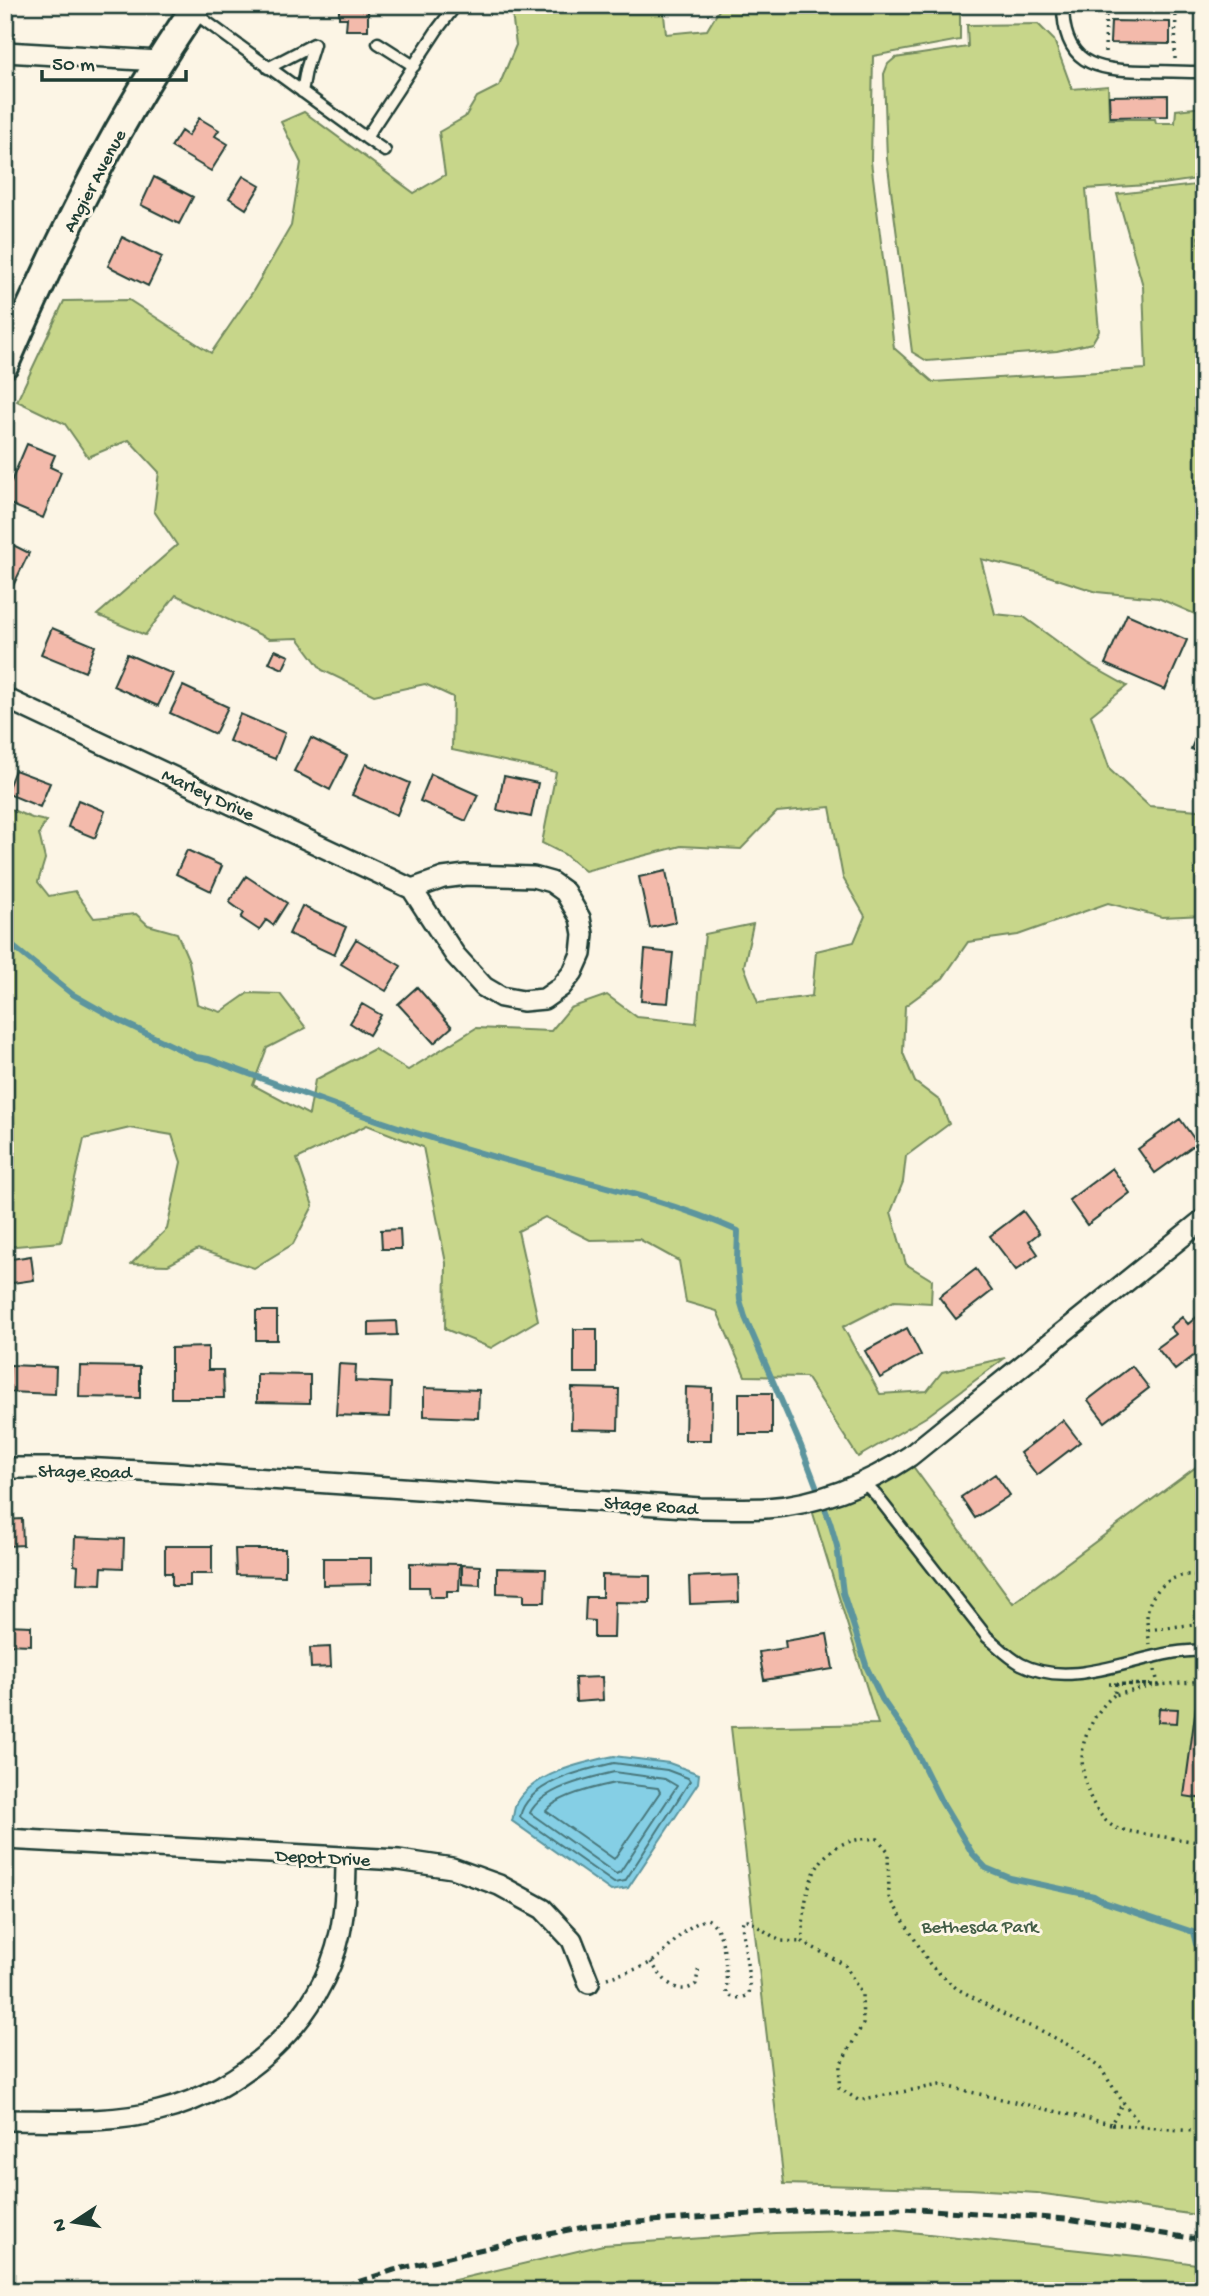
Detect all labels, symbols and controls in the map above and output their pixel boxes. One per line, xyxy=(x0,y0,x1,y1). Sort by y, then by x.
scale bar xyxy=(42,38,186,82)
text: 50 m xyxy=(52,54,95,79)
street label: Angier Avenue xyxy=(59,126,133,237)
street label: Marley Drive xyxy=(157,765,258,828)
street label: Stage Road xyxy=(38,1461,134,1486)
street label: Stage Road xyxy=(603,1493,700,1522)
street label: Depot Drive xyxy=(273,1845,371,1873)
park label: Bethesda Park xyxy=(921,1917,1040,1940)
north arrow xyxy=(38,2188,108,2258)
text: N xyxy=(48,2216,73,2233)

